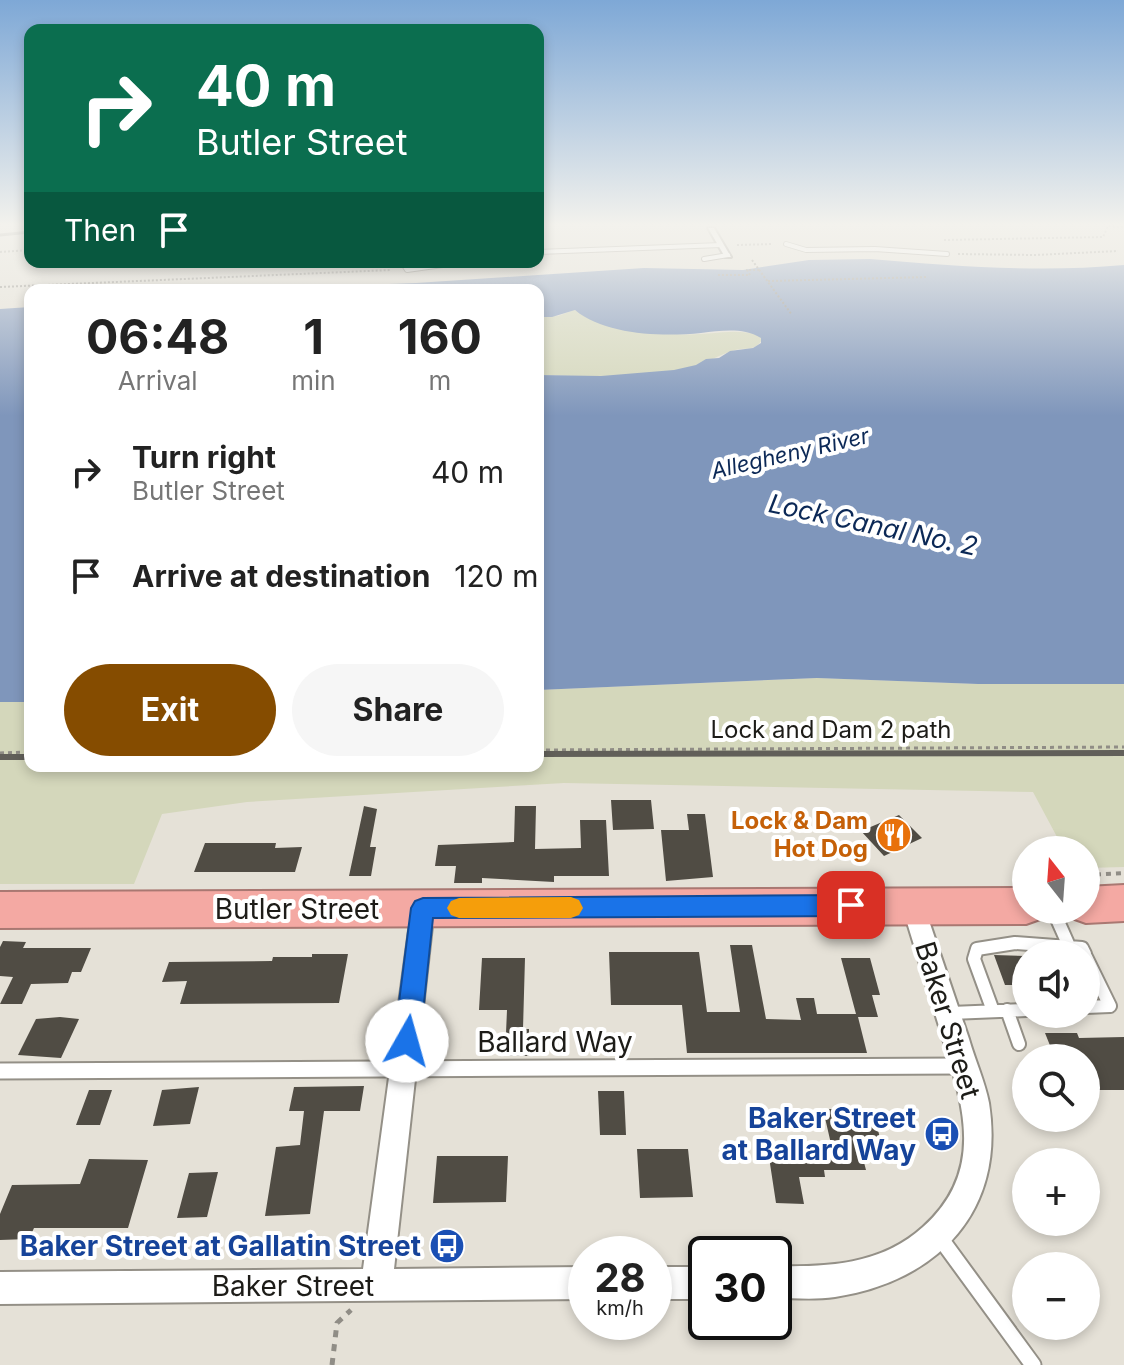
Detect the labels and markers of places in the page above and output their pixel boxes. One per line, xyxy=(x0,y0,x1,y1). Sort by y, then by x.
place label: Lock & Dam Hot Dog xyxy=(731,806,868,863)
restaurant icon: Lock & Dam Hot Dog xyxy=(875,816,913,854)
pin xyxy=(817,871,885,939)
place label: Baker Street at Ballard Way xyxy=(722,1101,916,1167)
bus stop icon: Baker Street at Ballard Way xyxy=(923,1115,961,1153)
bus stop icon: Baker Street at Gallatin Street xyxy=(428,1227,466,1265)
place label: Baker Street at Gallatin Street xyxy=(20,1229,421,1263)

